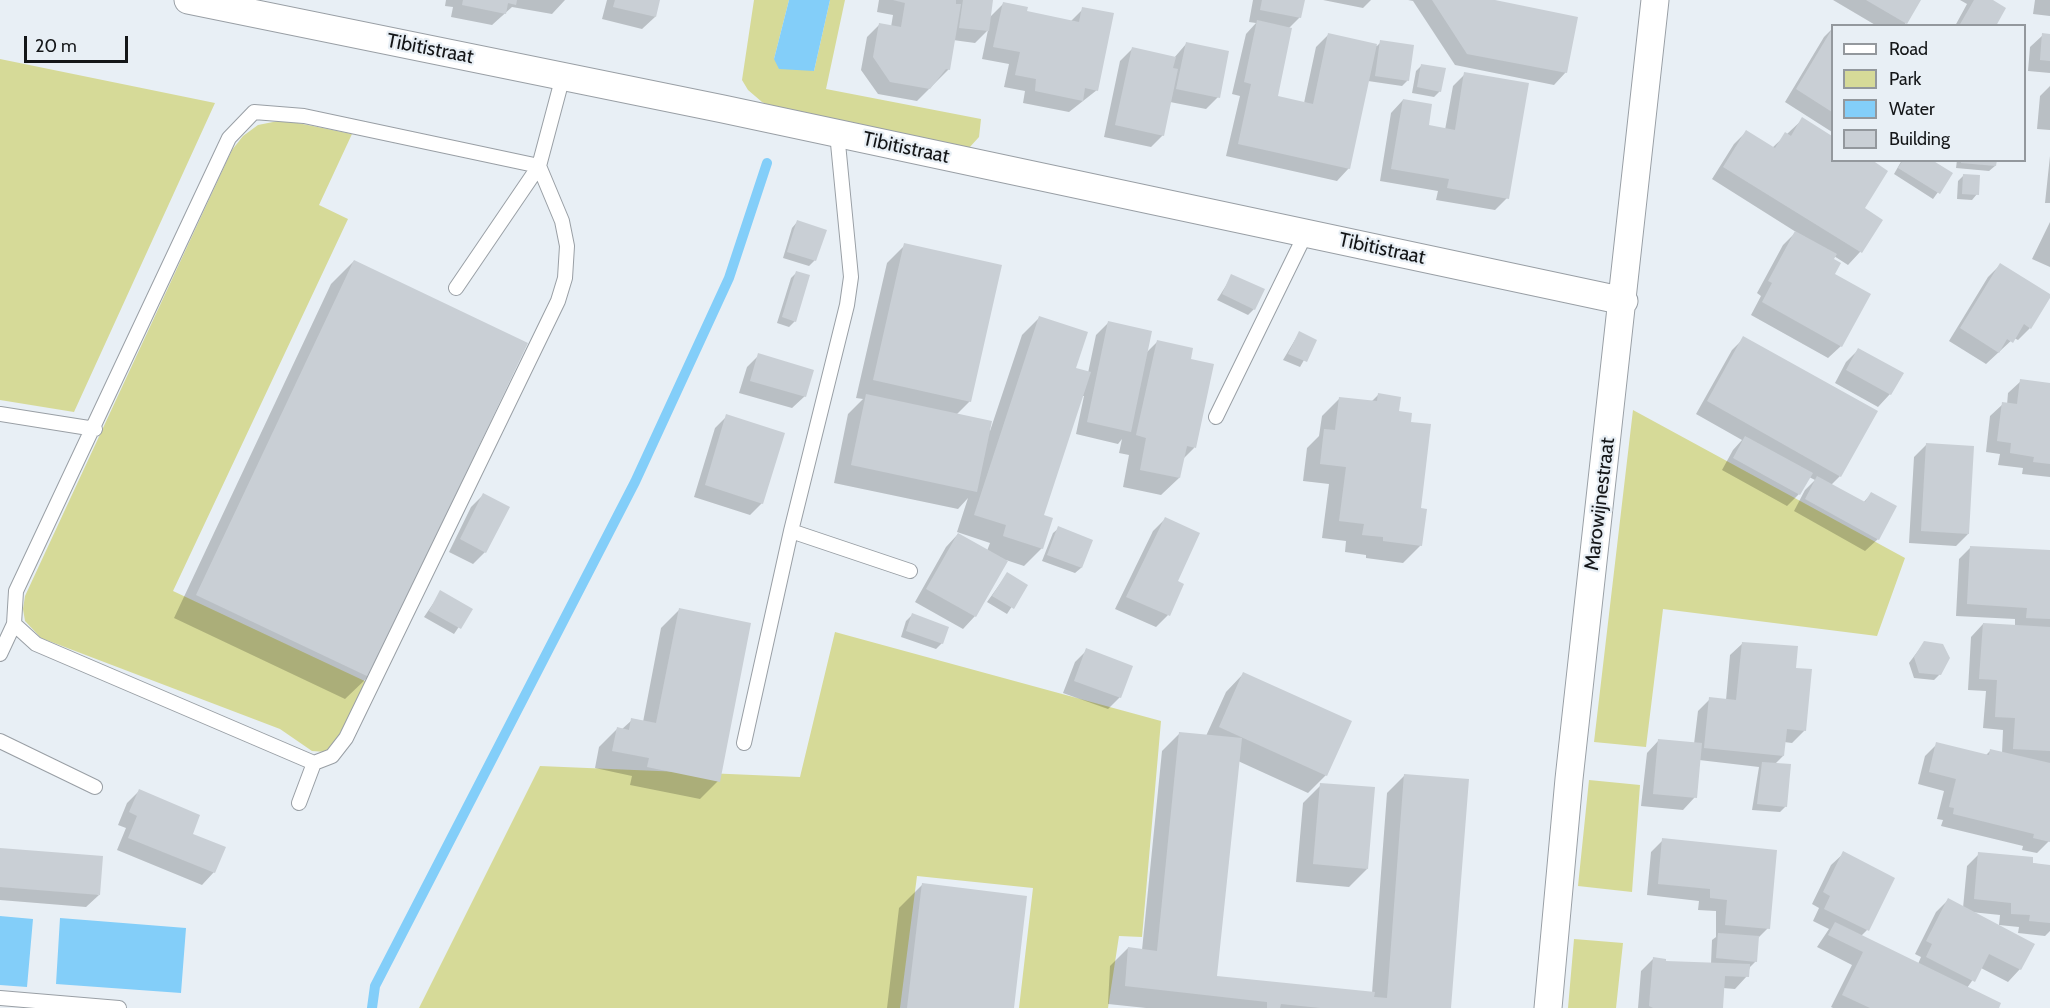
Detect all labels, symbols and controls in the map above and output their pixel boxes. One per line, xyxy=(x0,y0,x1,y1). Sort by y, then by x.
scale bar xyxy=(27,24,130,62)
legend xyxy=(1831,24,2026,162)
street label: Tibitistraat xyxy=(385,29,475,69)
text: 20 m xyxy=(35,35,77,57)
text: Road xyxy=(1889,38,1928,60)
text: Park xyxy=(1889,68,1921,90)
text: Water xyxy=(1889,98,1935,120)
street label: Tibitistraat xyxy=(860,127,952,169)
text: Building xyxy=(1889,128,1950,150)
street label: Tibitistraat xyxy=(1336,228,1428,270)
street label: Marowijnestraat xyxy=(1580,436,1620,572)

